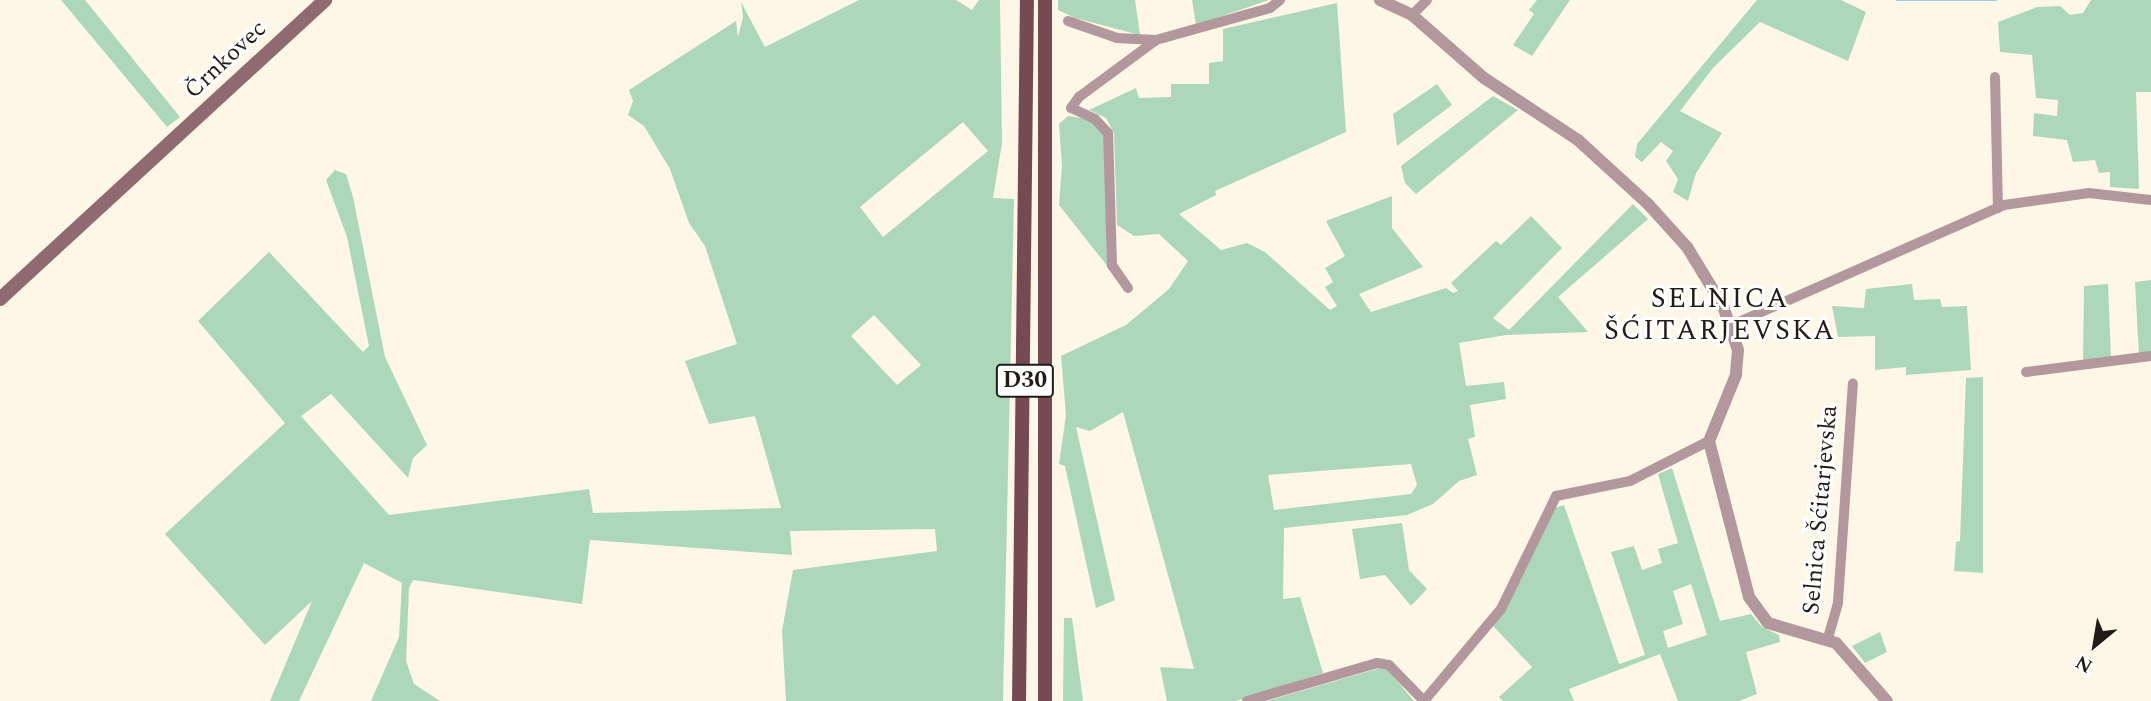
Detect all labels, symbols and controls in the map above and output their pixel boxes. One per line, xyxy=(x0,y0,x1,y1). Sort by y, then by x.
street label: Črnkovec xyxy=(179,15,273,105)
district label: SELNICA ŠĆITARJEVSKA xyxy=(1605,282,1835,348)
road number: D30 xyxy=(995,362,1055,400)
street label: Selnica Šćitarjevska xyxy=(1797,404,1845,616)
north arrow xyxy=(2060,610,2130,680)
text: N xyxy=(2070,647,2098,680)

